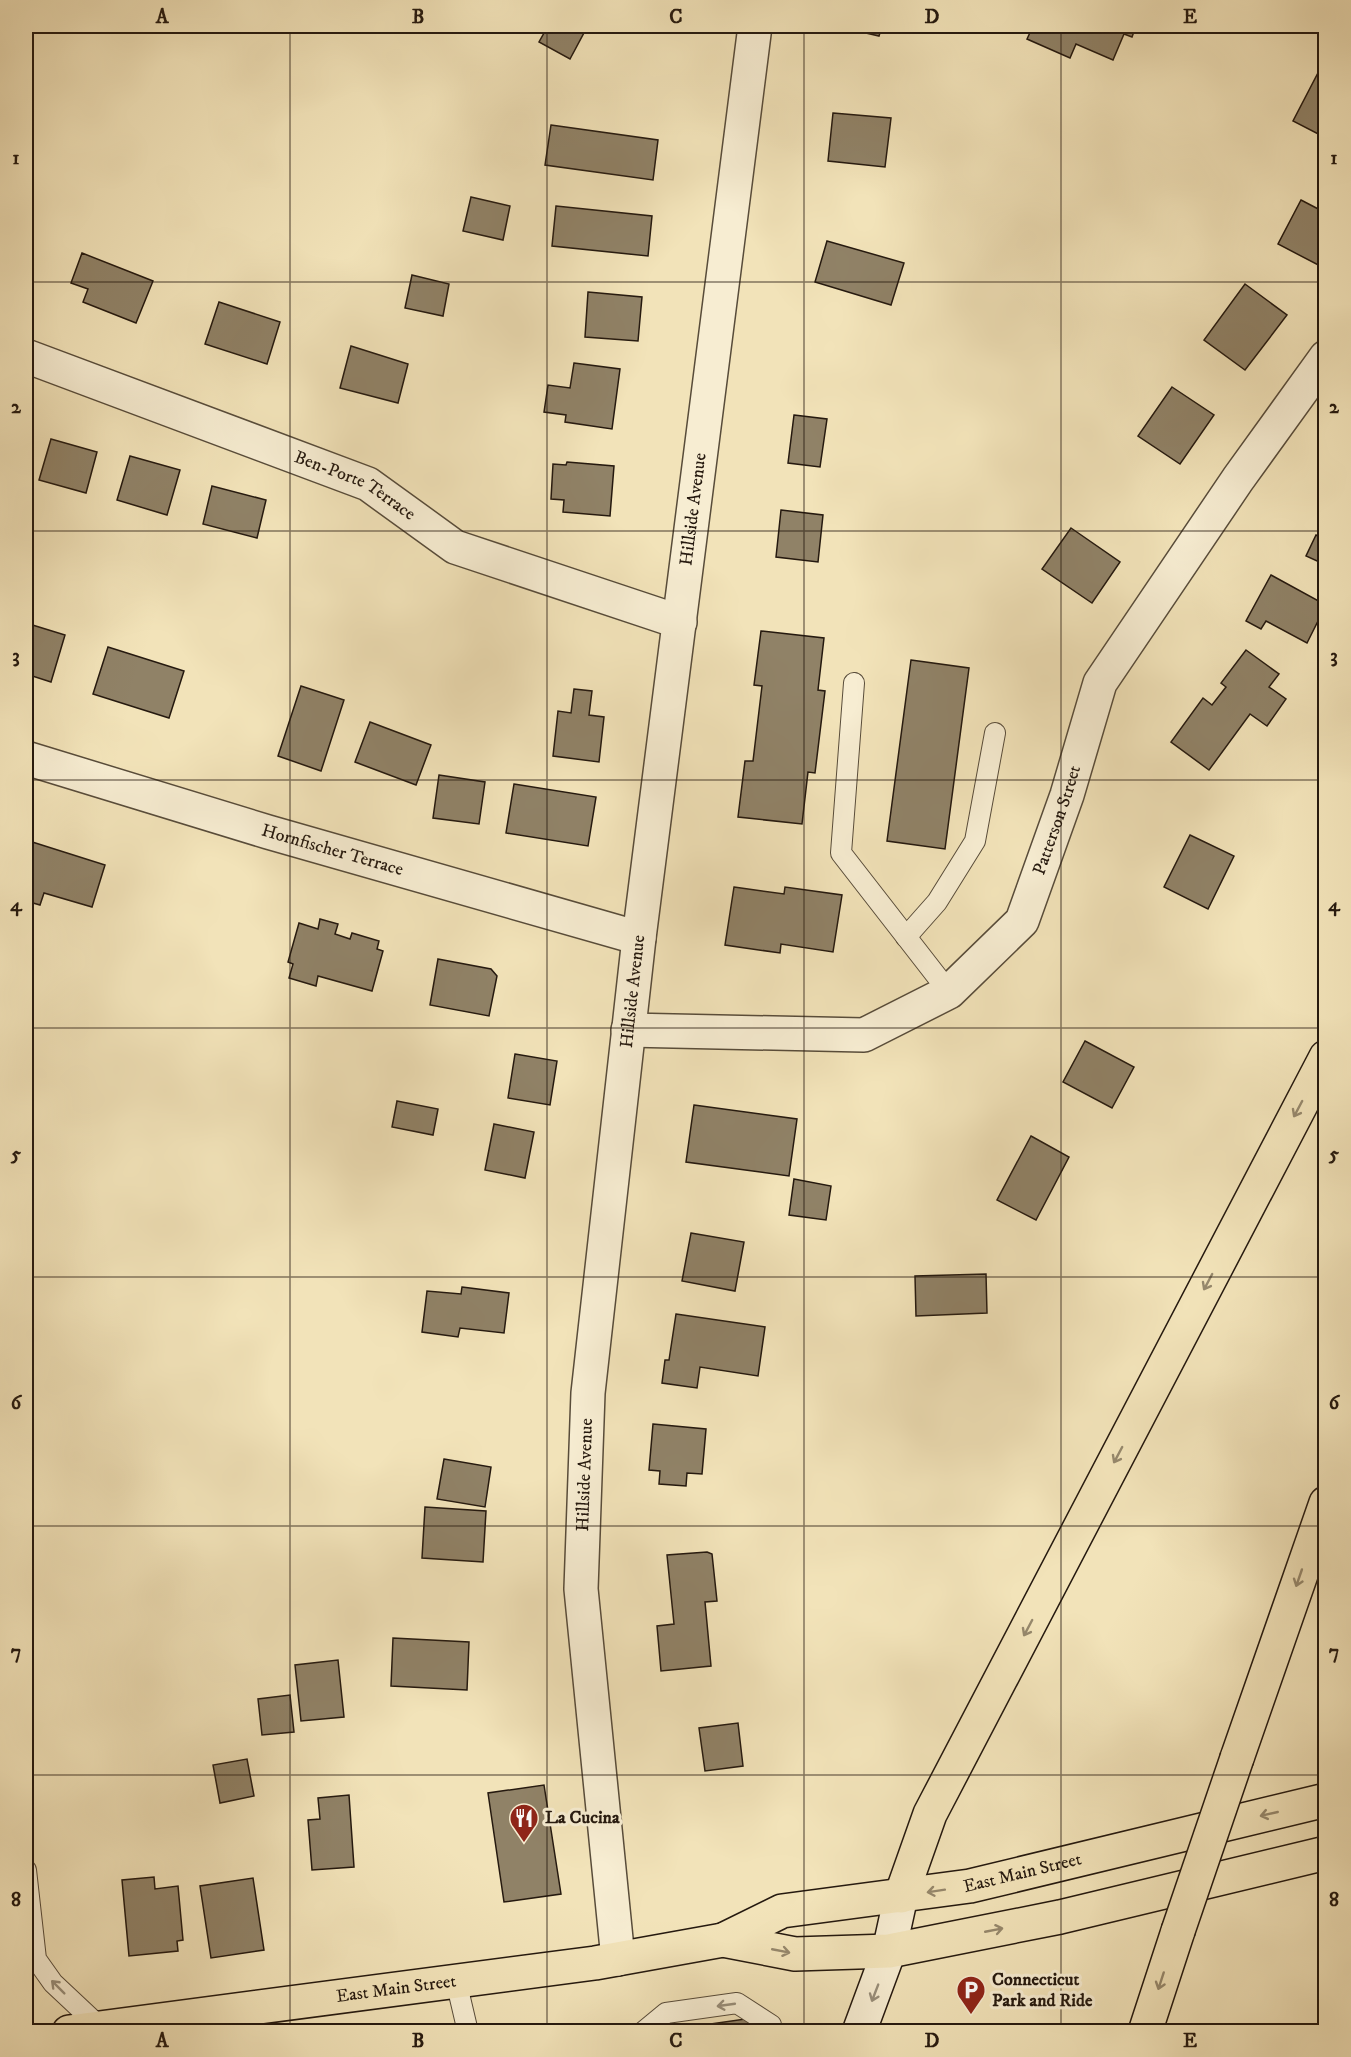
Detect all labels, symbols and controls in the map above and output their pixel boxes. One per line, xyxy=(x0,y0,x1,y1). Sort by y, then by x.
text: A xyxy=(155,5,170,30)
text: B xyxy=(412,5,424,30)
text: C xyxy=(669,5,683,30)
text: D xyxy=(925,5,940,30)
text: E xyxy=(1183,5,1197,30)
text: 1 xyxy=(12,146,20,171)
text: 1 xyxy=(1330,146,1338,171)
text: 2 xyxy=(11,395,22,420)
text: 2 xyxy=(1329,395,1340,420)
street label: Ben-Porte Terrace xyxy=(291,446,420,526)
street label: Hillside Avenue xyxy=(675,452,712,567)
text: 3 xyxy=(12,644,20,669)
text: 3 xyxy=(1330,644,1338,669)
street label: Patterson Street xyxy=(1028,763,1086,878)
street label: Hornfischer Terrace xyxy=(259,820,406,881)
text: 4 xyxy=(10,893,23,918)
text: 4 xyxy=(1328,893,1341,918)
street label: Hillside Avenue xyxy=(616,934,650,1049)
one-way arrow xyxy=(1292,1100,1304,1118)
text: 5 xyxy=(10,1142,21,1167)
text: 5 xyxy=(1328,1142,1339,1167)
one-way arrow xyxy=(1202,1273,1214,1290)
text: 6 xyxy=(11,1391,23,1416)
text: 6 xyxy=(1329,1391,1341,1416)
street label: Hillside Avenue xyxy=(572,1418,598,1532)
one-way arrow xyxy=(1112,1445,1123,1463)
one-way arrow xyxy=(1293,1568,1304,1587)
one-way arrow xyxy=(1022,1618,1033,1636)
text: 7 xyxy=(11,1640,21,1665)
text: 7 xyxy=(1329,1640,1339,1665)
restaurant icon: La Cucina xyxy=(508,1802,540,1844)
place label: La Cucina xyxy=(545,1807,620,1829)
one-way arrow xyxy=(1259,1808,1278,1820)
street label: East Main Street xyxy=(961,1848,1084,1898)
one-way arrow xyxy=(926,1886,946,1897)
text: 8 xyxy=(11,1888,21,1913)
text: 8 xyxy=(1329,1888,1339,1913)
one-way arrow xyxy=(984,1924,1004,1935)
one-way arrow xyxy=(771,1946,790,1957)
place label: Connecticut Park and Ride xyxy=(992,1969,1093,2012)
street label: East Main Street xyxy=(335,1970,458,2008)
one-way arrow xyxy=(1155,1971,1166,1990)
parking icon: Connecticut Park and Ride xyxy=(955,1974,987,2016)
one-way arrow xyxy=(51,1980,66,1995)
one-way arrow xyxy=(869,1983,880,2002)
one-way arrow xyxy=(716,1999,736,2010)
text: A xyxy=(155,2029,170,2054)
text: B xyxy=(412,2029,424,2054)
text: C xyxy=(669,2029,683,2054)
text: D xyxy=(925,2029,940,2054)
text: E xyxy=(1183,2029,1197,2054)

